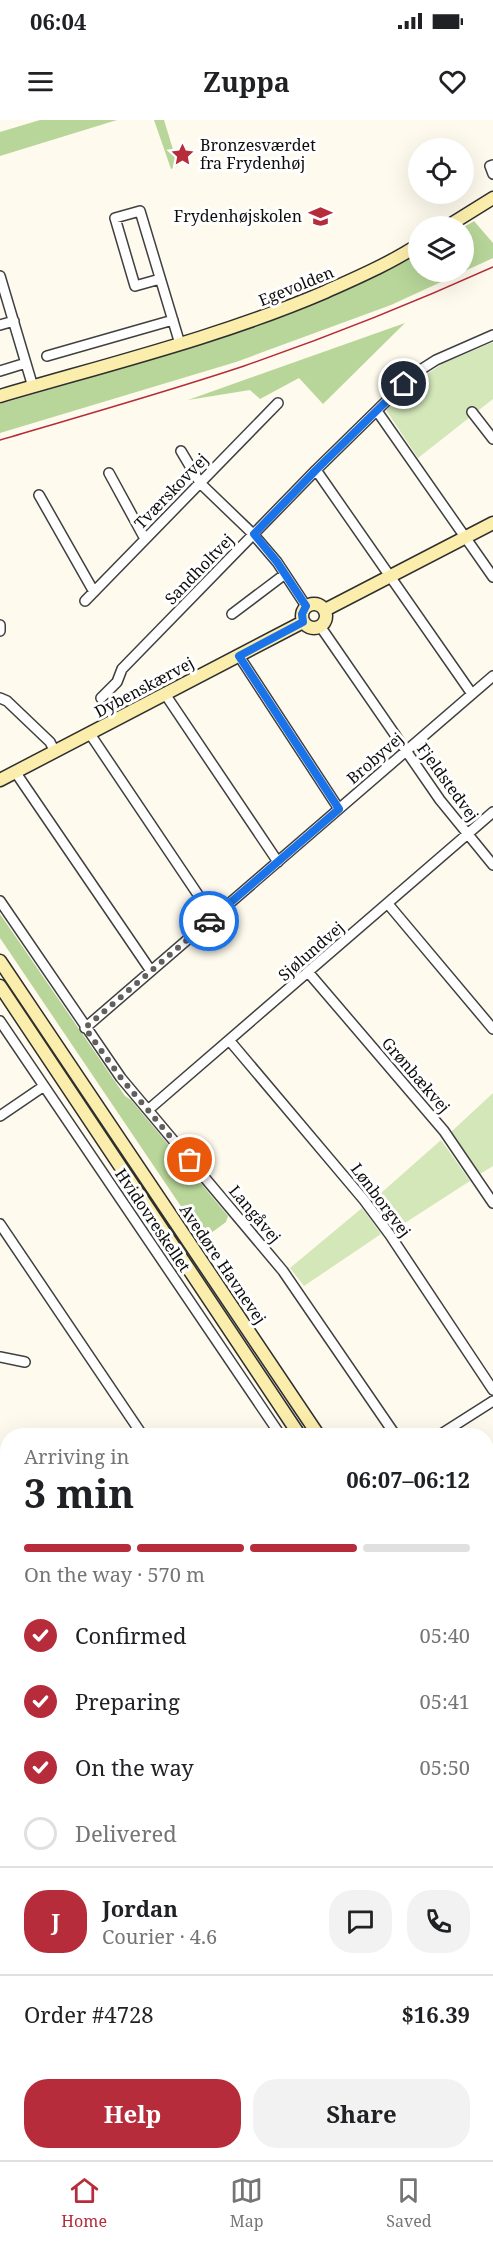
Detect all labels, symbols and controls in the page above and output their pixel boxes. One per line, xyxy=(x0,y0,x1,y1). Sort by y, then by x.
text: 06:04 xyxy=(30,6,86,36)
text: Zuppa xyxy=(203,63,290,100)
icon: menu xyxy=(24,65,57,98)
icon: heart xyxy=(436,65,469,98)
place label: Bronzesværdet fra Frydenhøj xyxy=(200,134,316,174)
map controls xyxy=(408,138,474,282)
button: locate xyxy=(408,138,474,204)
place icon: Bronzesværdet fra Frydenhøj xyxy=(169,141,195,167)
school or university icon: Frydenhøjskolen xyxy=(307,203,333,229)
place label: Frydenhøjskolen xyxy=(174,205,302,227)
button: layers xyxy=(408,216,474,282)
street label: Egevolden xyxy=(255,261,337,311)
pin xyxy=(378,358,429,409)
icon: home xyxy=(387,367,420,400)
street label: Tværskovvej xyxy=(129,448,213,534)
street label: Sandholtvej xyxy=(160,529,238,609)
street label: Dybenskærvej xyxy=(90,652,198,722)
street label: Brobyvej xyxy=(342,727,408,789)
street label: Fjeldstedvej xyxy=(412,739,484,825)
courier xyxy=(179,891,239,951)
icon: car xyxy=(193,905,226,938)
street label: Sjølundvej xyxy=(273,916,349,986)
street label: Grønbækvej xyxy=(377,1032,455,1118)
pin xyxy=(164,1134,215,1185)
icon: bag xyxy=(173,1143,206,1176)
street label: Lønborgvej xyxy=(346,1158,416,1242)
street label: Hvidovreskellet xyxy=(110,1164,196,1276)
street label: Langåvej xyxy=(224,1180,286,1248)
street label: Avedøre Havnevej xyxy=(175,1200,271,1328)
text: Arriving in xyxy=(24,1443,129,1470)
text: 06:07–06:12 xyxy=(346,1464,470,1494)
text: 3 min xyxy=(24,1466,134,1519)
text: On the way · 570 m xyxy=(24,1561,205,1588)
icon: check xyxy=(24,1619,57,1652)
text: Confirmed xyxy=(75,1620,186,1650)
text: 05:40 xyxy=(420,1622,470,1649)
icon: check xyxy=(24,1685,57,1718)
text: Preparing xyxy=(75,1686,180,1716)
text: 05:41 xyxy=(420,1688,470,1715)
icon: check xyxy=(24,1751,57,1784)
text: On the way xyxy=(75,1752,194,1782)
text: 05:50 xyxy=(420,1754,470,1781)
text: Delivered xyxy=(75,1818,177,1848)
button: chat xyxy=(329,1890,392,1953)
button: phone xyxy=(407,1890,470,1953)
text: Jordan xyxy=(102,1893,178,1923)
text: J xyxy=(51,1906,60,1936)
text: Courier · 4.6 xyxy=(102,1923,217,1950)
text: Order #4728 xyxy=(24,1999,154,2029)
text: $16.39 xyxy=(401,1999,470,2029)
button: Help xyxy=(24,2079,241,2148)
button: Share xyxy=(253,2079,470,2148)
tab: Home xyxy=(61,2174,107,2232)
tab: Map xyxy=(230,2174,264,2232)
tab: Saved xyxy=(386,2174,432,2232)

